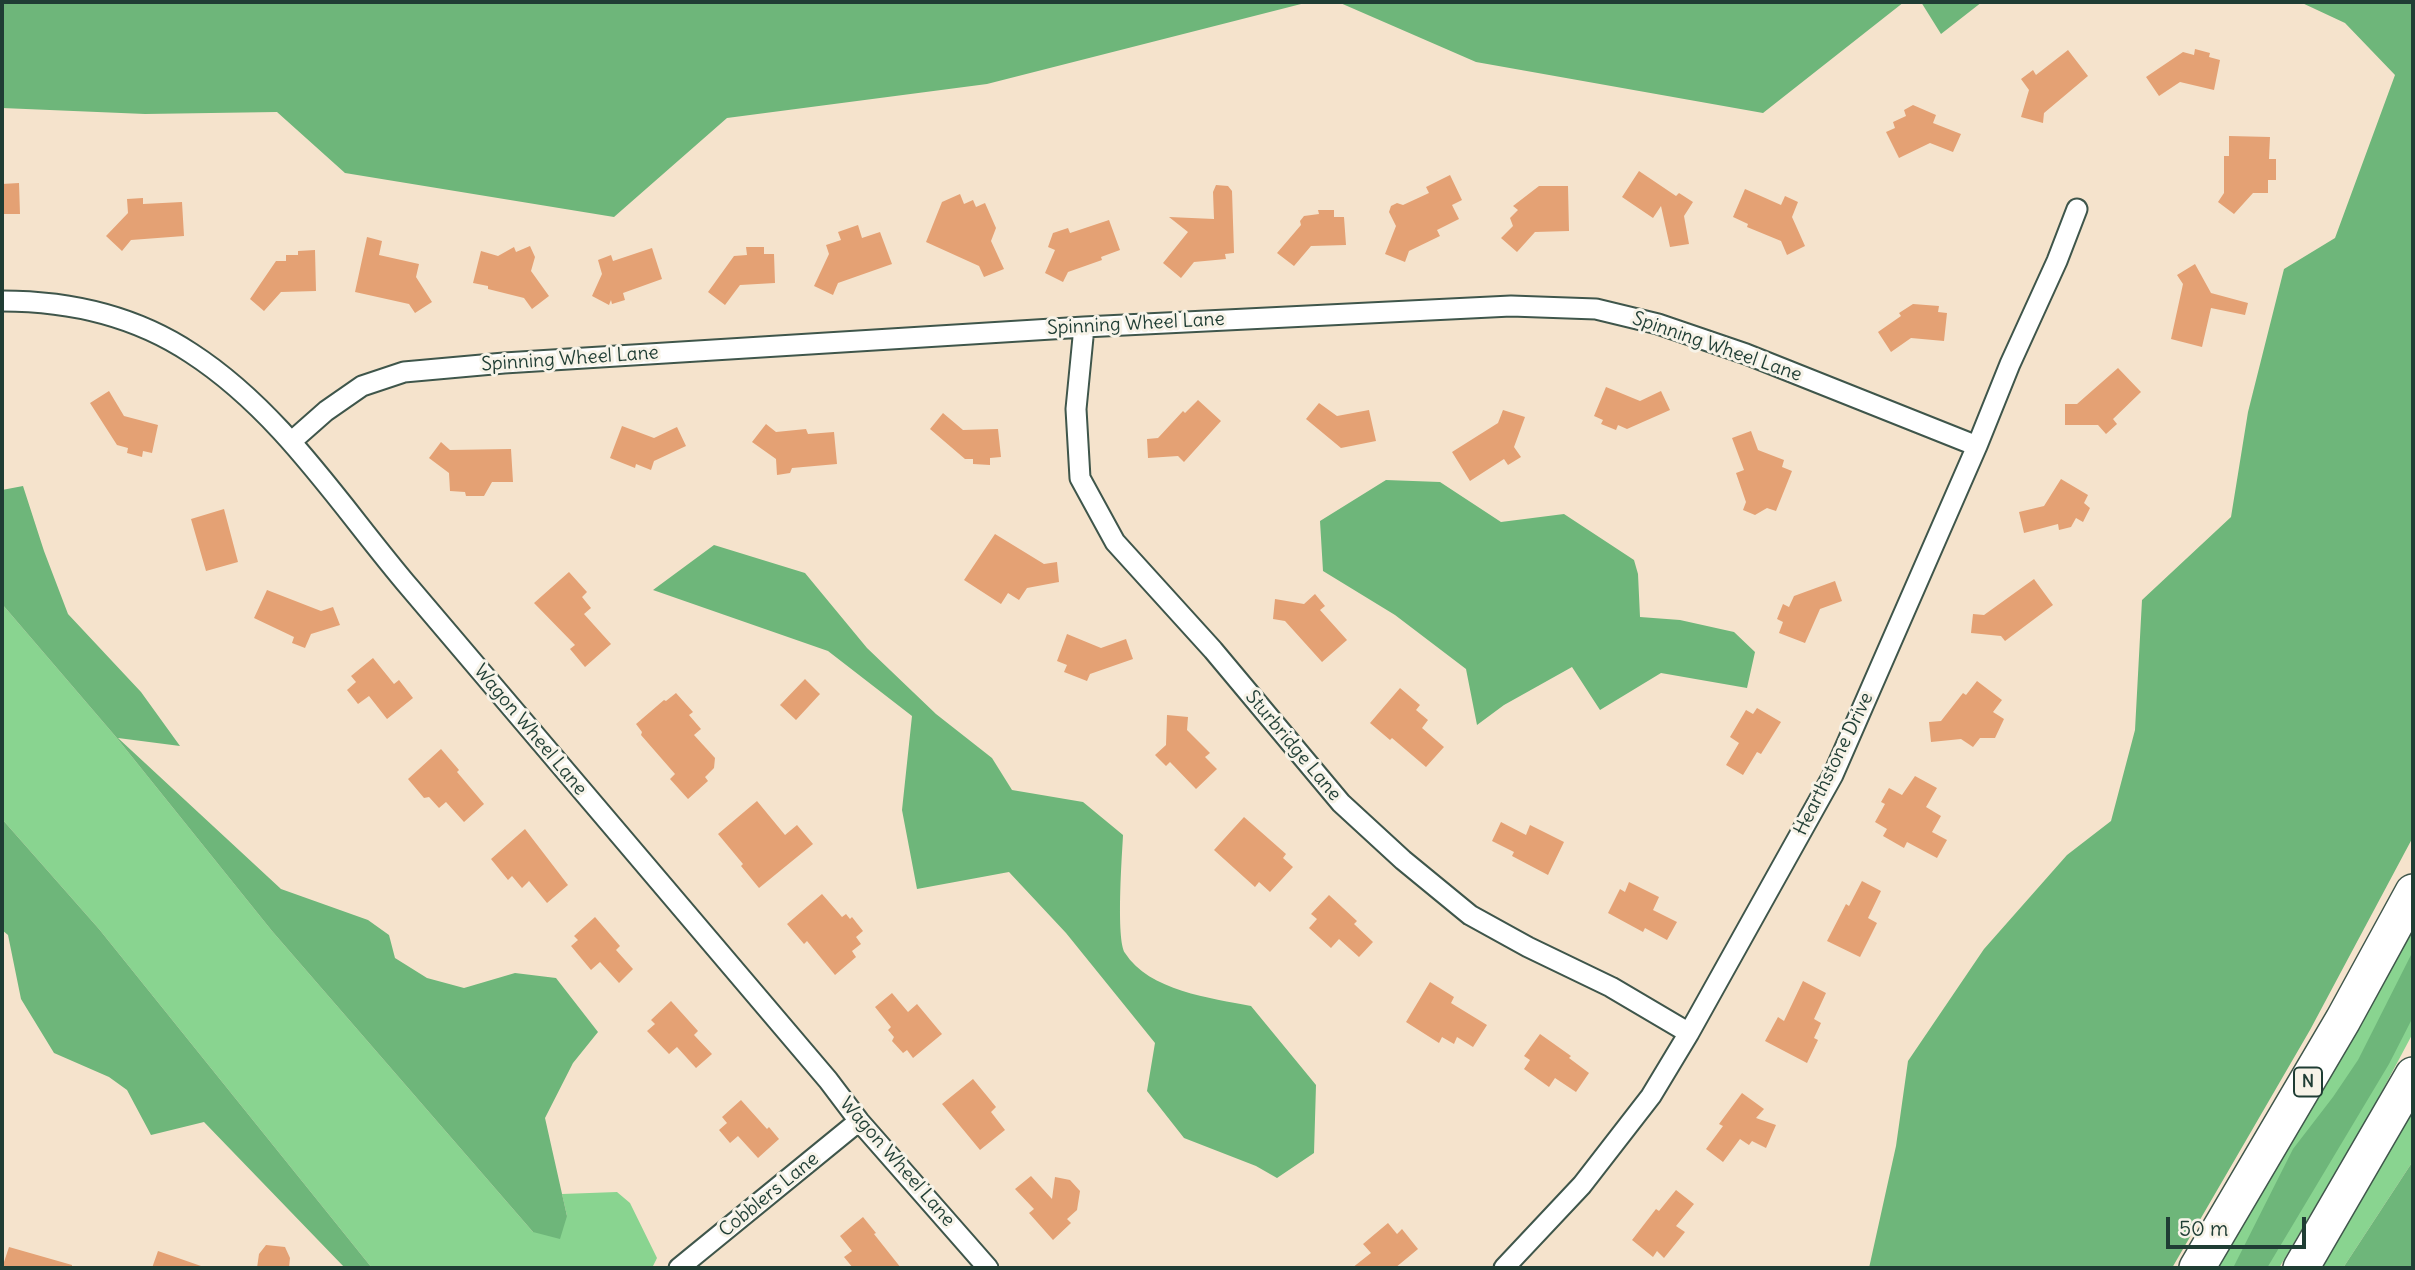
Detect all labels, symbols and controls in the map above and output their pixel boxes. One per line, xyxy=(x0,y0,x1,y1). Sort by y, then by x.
street label: Spinning Wheel Lane xyxy=(1629,307,1805,387)
street label: Spinning Wheel Lane xyxy=(1047,308,1225,340)
street label: Spinning Wheel Lane xyxy=(481,341,659,377)
street label: Wagon Wheel Lane xyxy=(469,660,591,800)
street label: Sturbridge Lane xyxy=(1240,686,1346,806)
street label: Hearthstone Drive xyxy=(1790,689,1878,839)
road number: N xyxy=(2294,1068,2322,1097)
street label: Wagon Wheel Lane xyxy=(835,1093,959,1231)
street label: Cobblers Lane xyxy=(715,1148,823,1242)
scale bar xyxy=(2170,1204,2310,1248)
text: 50 m xyxy=(2179,1215,2228,1242)

